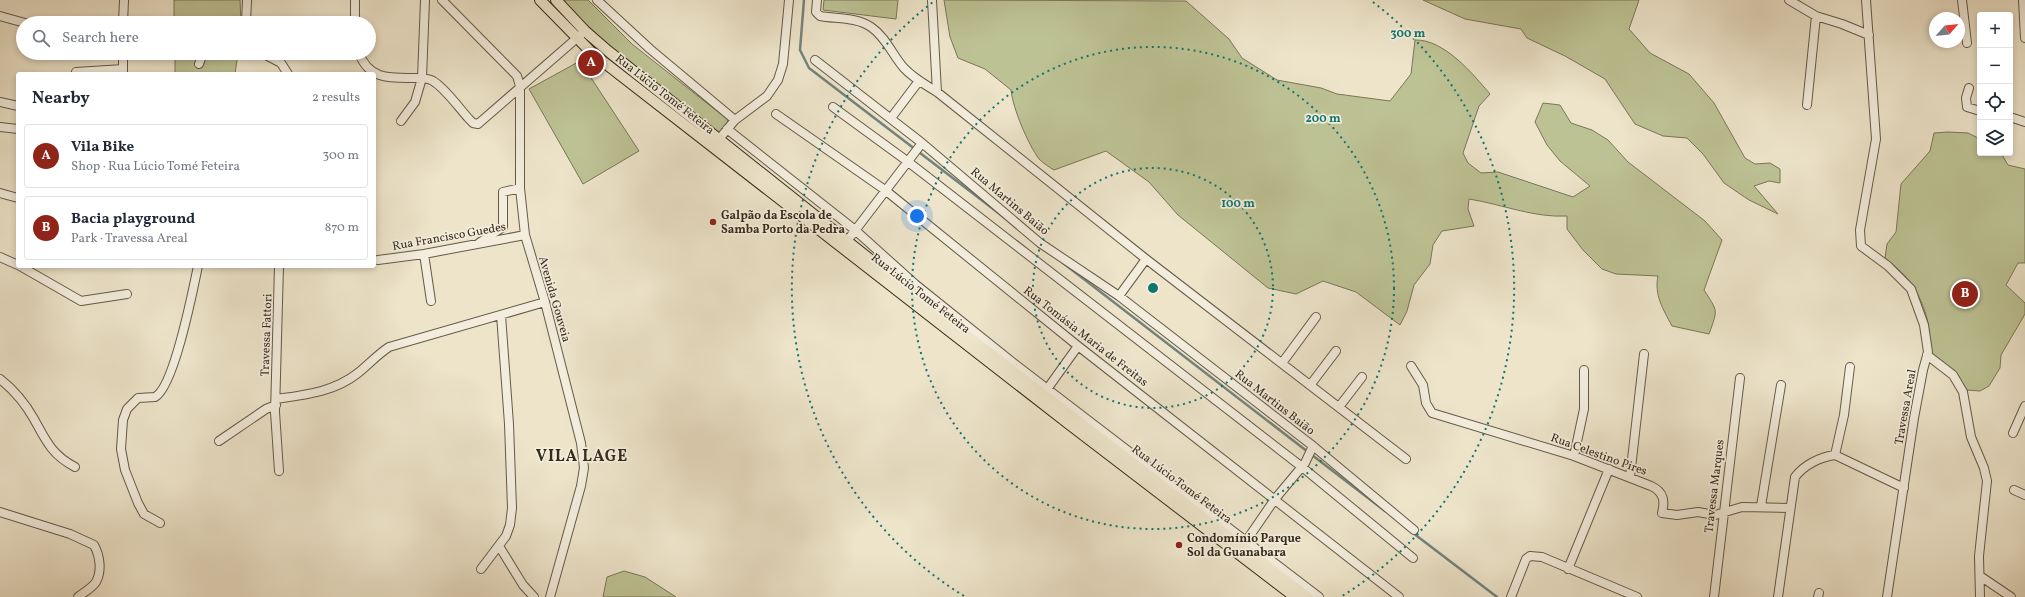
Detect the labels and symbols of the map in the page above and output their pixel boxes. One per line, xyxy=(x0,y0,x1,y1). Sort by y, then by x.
north arrow xyxy=(1929,12,1965,48)
text: 300 m xyxy=(1391,26,1426,42)
pin: A xyxy=(578,48,604,78)
street label: Rua Lúcio Tomé Feteira xyxy=(611,51,717,139)
text: 200 m xyxy=(1305,111,1341,127)
street label: Rua Martins Baião xyxy=(967,164,1052,239)
text: 100 m xyxy=(1221,196,1255,212)
your location xyxy=(907,206,927,226)
place label: Galpão da Escola de Samba Porto da Pedra xyxy=(721,208,845,238)
marker: Galpão da Escola de Samba Porto da Pedra xyxy=(708,217,718,227)
street label: Rua Francisco Guedes xyxy=(391,219,507,255)
street label: Rua Lúcio Tomé Feteira xyxy=(867,250,973,338)
street label: Avenida Gouveia xyxy=(534,254,574,344)
pin: B xyxy=(1952,279,1978,309)
centre of rings xyxy=(1146,281,1160,295)
street label: Rua Tomásia Maria de Freitas xyxy=(1020,283,1151,391)
street label: Travessa Fattori xyxy=(258,293,276,377)
street label: Rua Martins Baião xyxy=(1231,366,1318,439)
street label: Travessa Areal xyxy=(1891,368,1921,446)
street label: Rua Celestino Pires xyxy=(1548,430,1649,480)
street label: Travessa Marques xyxy=(1701,438,1729,534)
street label: Rua Lúcio Tomé Feteira xyxy=(1128,442,1235,528)
district label: VILA LAGE xyxy=(536,446,628,468)
place label: Condomínio Parque Sol da Guanabara xyxy=(1187,531,1301,561)
marker: Condomínio Parque Sol da Guanabara xyxy=(1174,540,1184,550)

